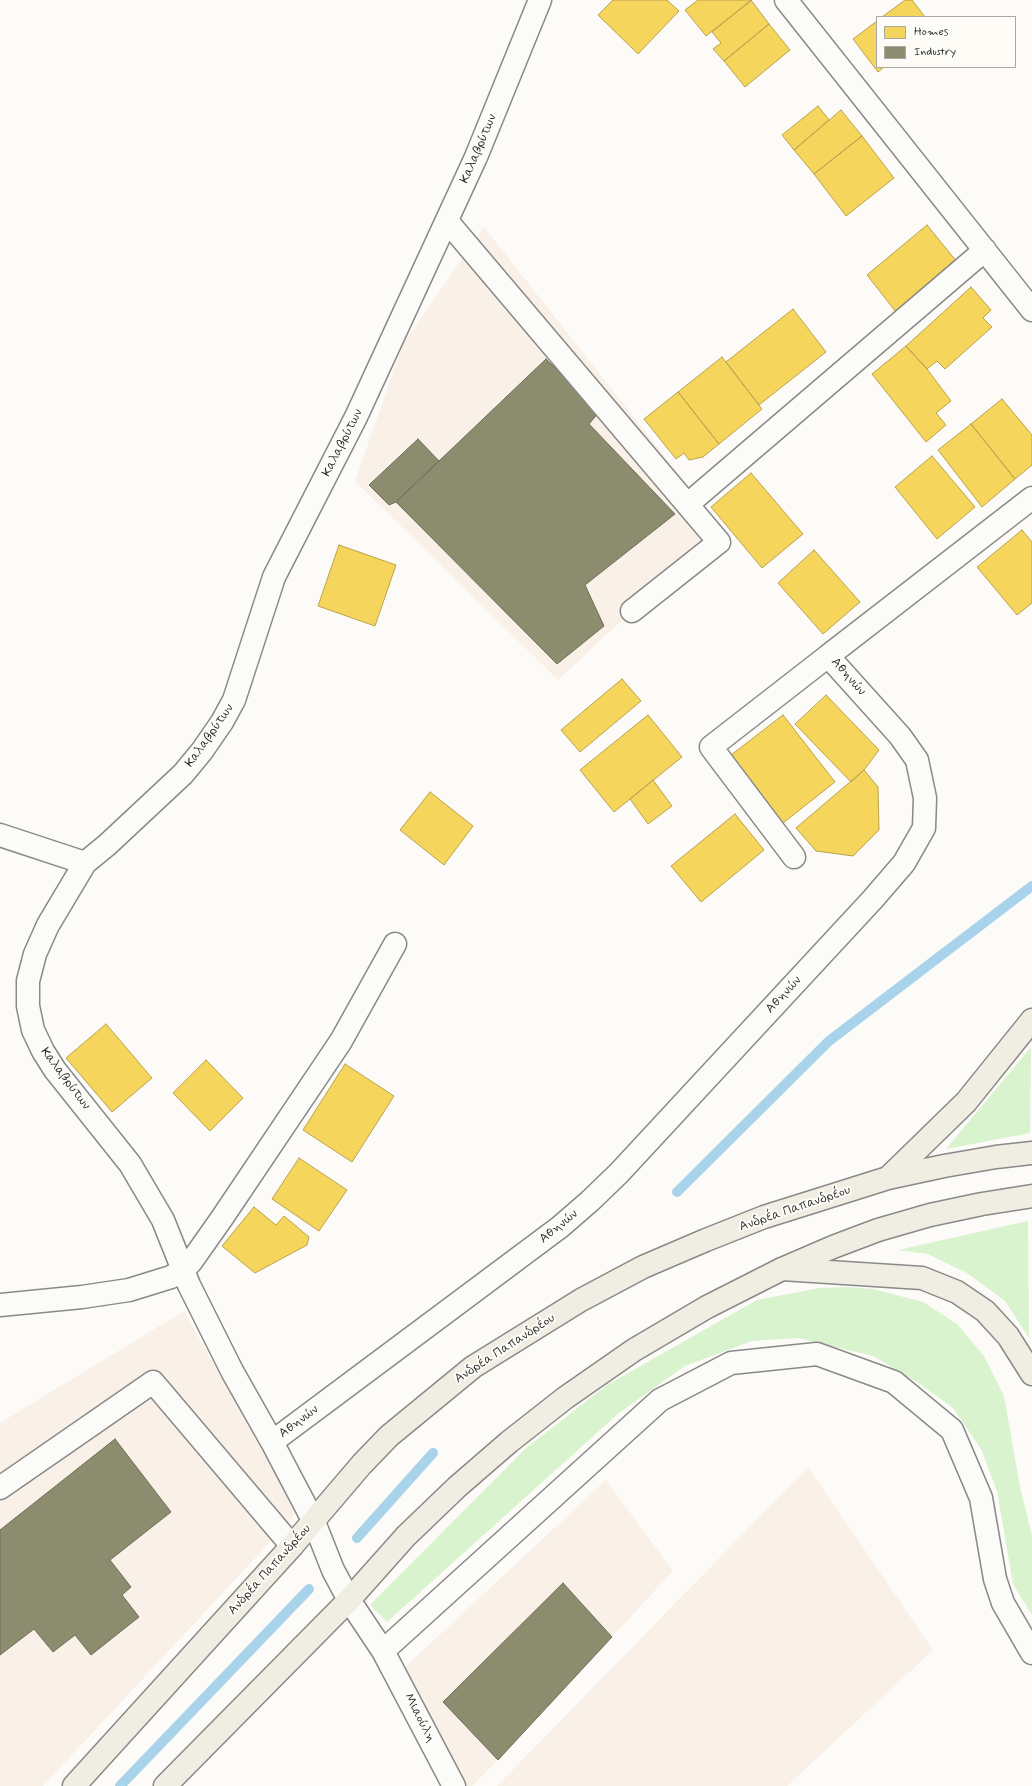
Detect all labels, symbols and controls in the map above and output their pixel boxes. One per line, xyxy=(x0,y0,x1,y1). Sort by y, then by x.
legend xyxy=(876,16,1016,68)
text: Homes xyxy=(914,24,949,40)
text: Industry xyxy=(914,44,956,60)
street label: Καλαβρύτων xyxy=(457,112,501,186)
street label: Καλαβρύτων xyxy=(319,407,367,479)
street label: Αθηνών xyxy=(827,655,869,699)
street label: Καλαβρύτων xyxy=(182,701,238,771)
street label: Αθηνών xyxy=(763,973,805,1017)
street label: Καλαβρύτων xyxy=(37,1045,93,1113)
street label: Ανδρέα Παπανδρέου xyxy=(737,1183,853,1235)
street label: Αθηνών xyxy=(537,1207,581,1247)
street label: Ανδρέα Παπανδρέου xyxy=(452,1311,558,1387)
street label: Αθηνών xyxy=(276,1402,322,1442)
street label: Ανδρέα Παπανδρέου xyxy=(225,1522,315,1618)
street label: Μιαούλη xyxy=(400,1691,438,1745)

